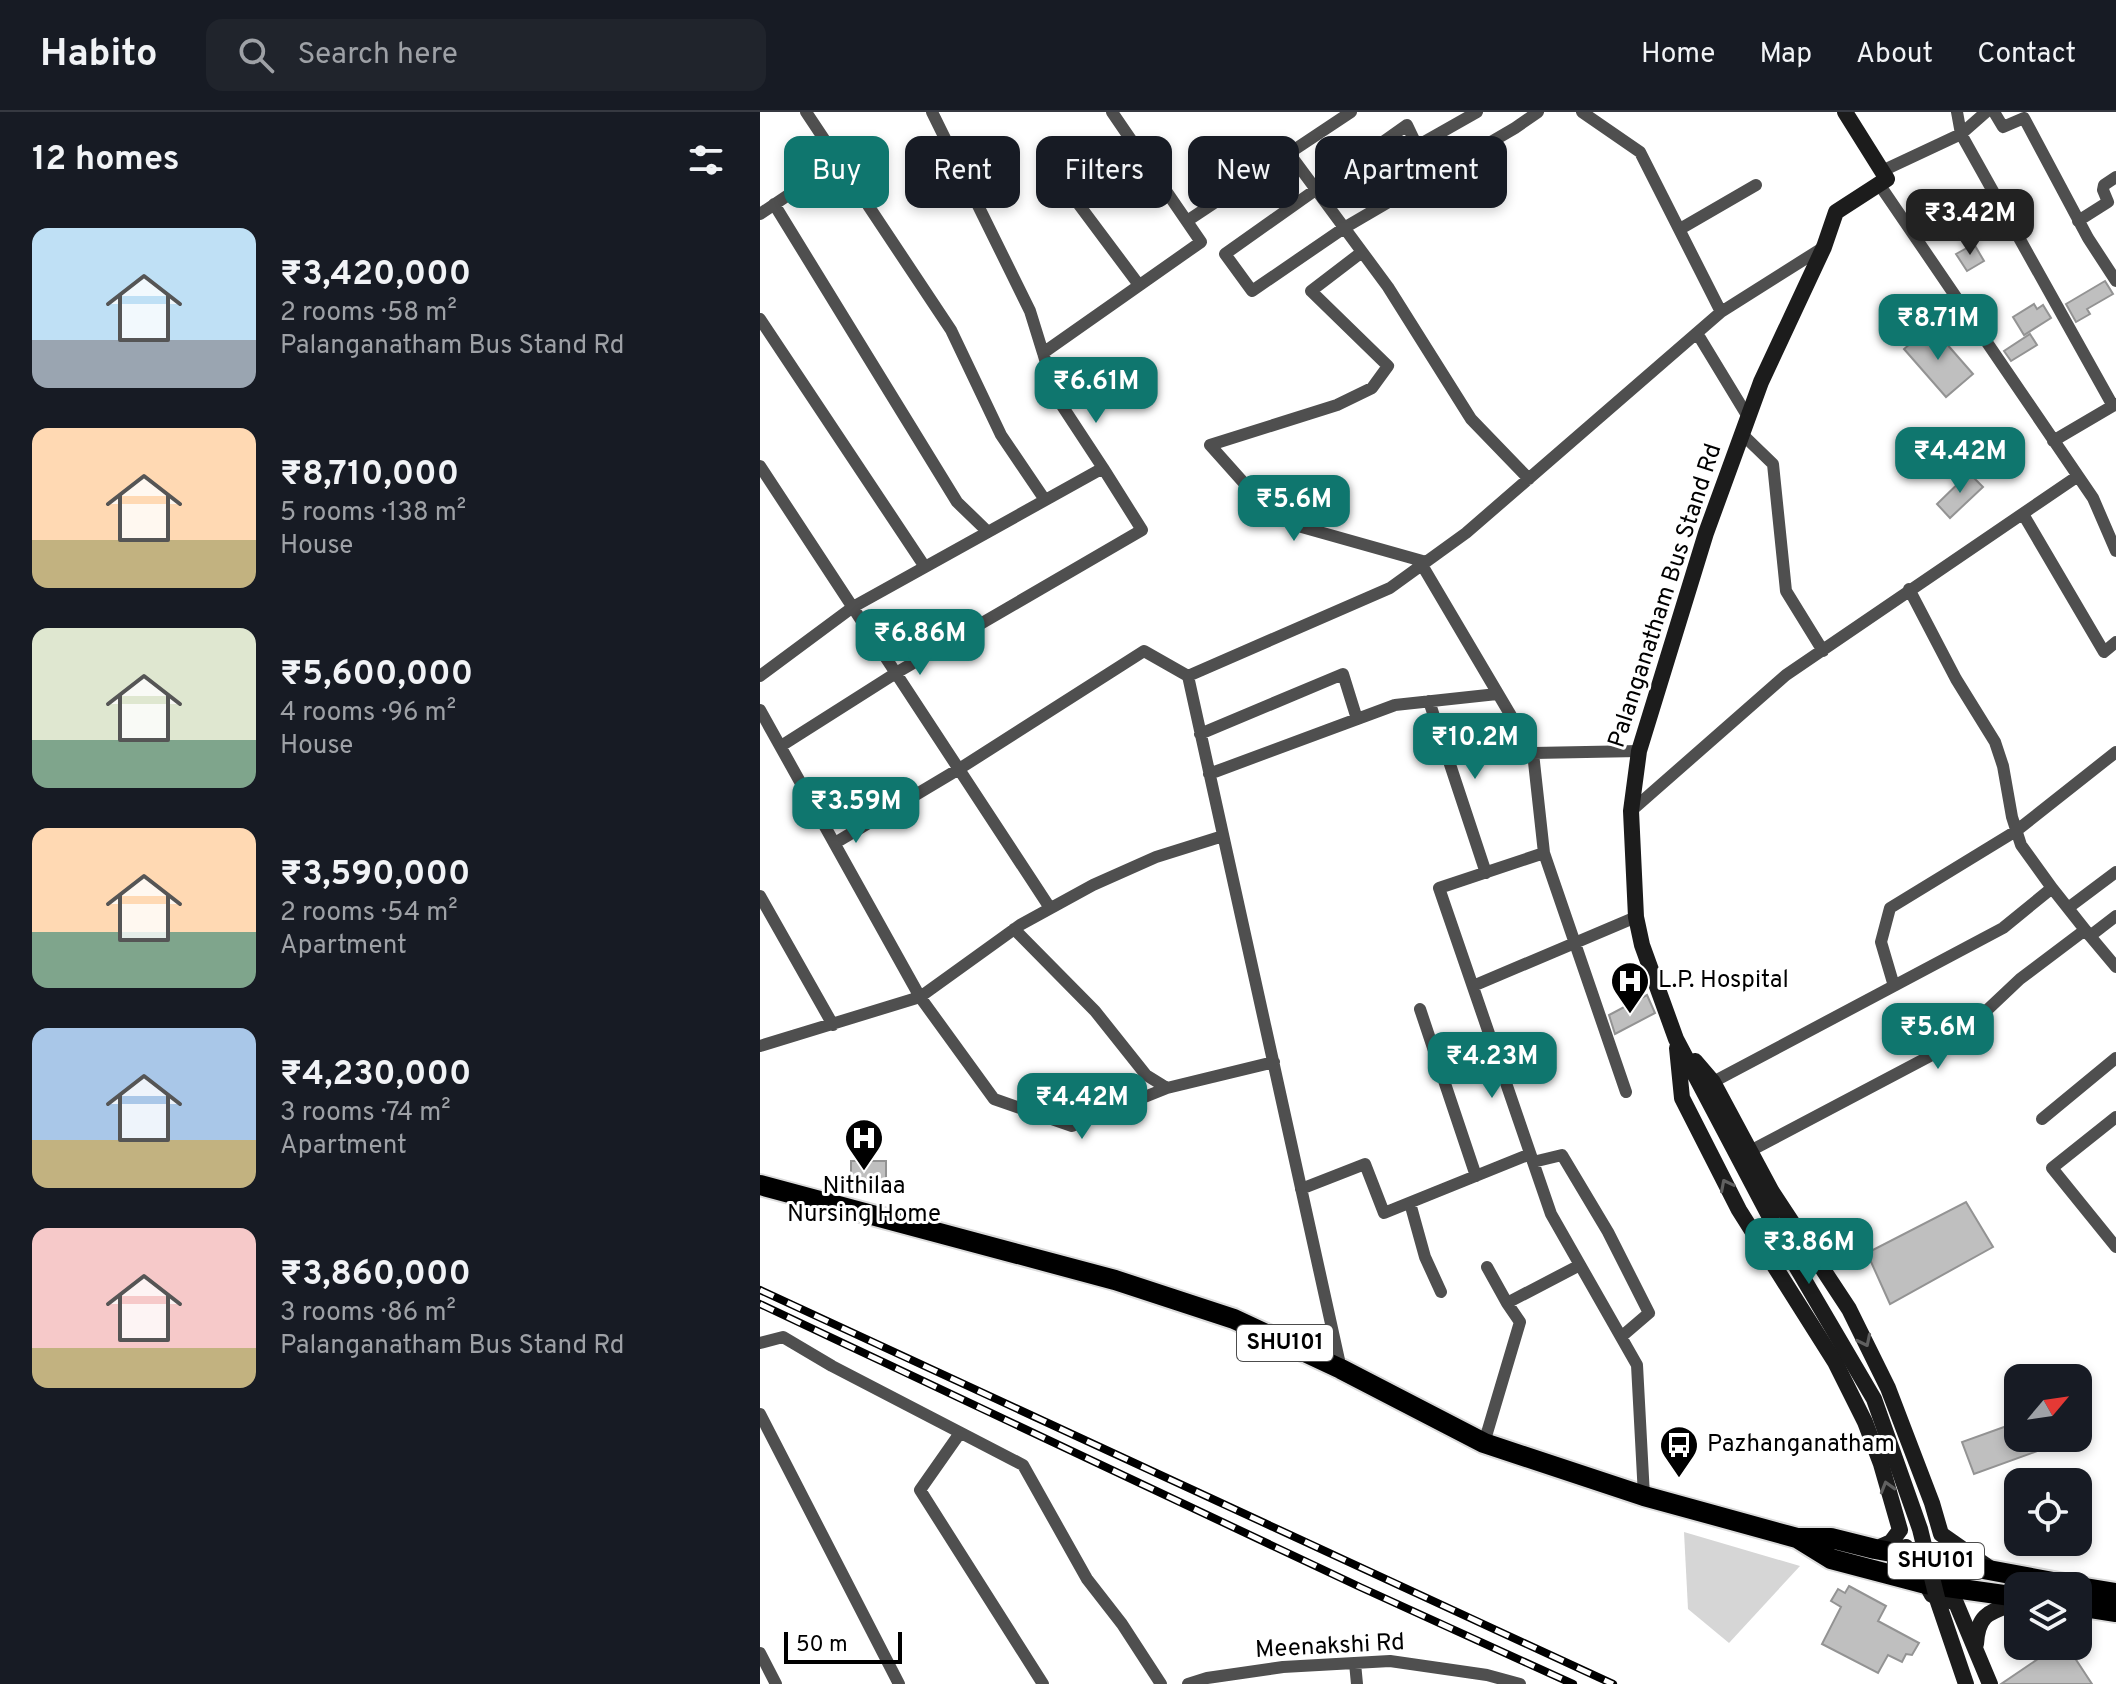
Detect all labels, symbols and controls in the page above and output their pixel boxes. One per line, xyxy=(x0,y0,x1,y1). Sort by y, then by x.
search box xyxy=(206,19,766,91)
text: Habito xyxy=(40,31,158,80)
icon: search xyxy=(234,33,278,77)
text: Search here xyxy=(298,37,458,74)
text: Home xyxy=(1641,37,1715,73)
text: Map xyxy=(1759,37,1812,73)
text: About xyxy=(1856,37,1933,73)
text: Contact xyxy=(1977,37,2076,73)
chip: Buy xyxy=(784,136,889,208)
chip: Rent xyxy=(905,136,1020,208)
chip: Filters xyxy=(1036,136,1172,208)
chip: New xyxy=(1188,136,1299,208)
chip: Apartment xyxy=(1315,136,1507,208)
icon: filters xyxy=(684,138,728,182)
text: 12 homes xyxy=(32,139,179,182)
pin: ₹3.42M xyxy=(1905,189,2035,257)
text: ₹3.42M xyxy=(1924,198,2016,231)
text: ₹3,420,000 xyxy=(280,254,471,297)
icon: home xyxy=(96,260,192,356)
pin: ₹8.71M xyxy=(1873,294,2003,362)
text: 2 rooms · 58 m² xyxy=(280,297,457,330)
text: ₹8.71M xyxy=(1897,303,1979,336)
text: Palanganatham Bus Stand Rd xyxy=(280,330,624,363)
pin: ₹6.61M xyxy=(1031,357,1161,425)
text: ₹6.61M xyxy=(1053,366,1139,399)
pin: ₹4.42M xyxy=(1895,427,2025,495)
text: ₹4.42M xyxy=(1913,436,2007,469)
street label: Palanganatham Bus Stand Rd xyxy=(1603,440,1729,752)
text: ₹8,710,000 xyxy=(280,454,459,497)
icon: home xyxy=(96,460,192,556)
pin: ₹5.6M xyxy=(1238,475,1350,543)
text: ₹5.6M xyxy=(1256,484,1332,517)
text: 5 rooms · 138 m² xyxy=(280,497,466,530)
text: House xyxy=(280,530,353,563)
pin: ₹6.86M xyxy=(855,609,985,677)
text: ₹6.86M xyxy=(874,618,966,651)
text: ₹5,600,000 xyxy=(280,654,473,697)
icon: home xyxy=(96,660,192,756)
text: 4 rooms · 96 m² xyxy=(280,697,456,730)
pin: ₹10.2M xyxy=(1410,713,1540,781)
text: ₹10.2M xyxy=(1431,722,1519,755)
text: House xyxy=(280,730,353,763)
pin: ₹3.59M xyxy=(791,777,921,845)
text: ₹3.59M xyxy=(810,786,902,819)
text: ₹3,590,000 xyxy=(280,854,470,897)
icon: home xyxy=(96,860,192,956)
text: 2 rooms · 54 m² xyxy=(280,897,458,930)
text: Apartment xyxy=(280,930,407,963)
hospital icon: L.P. Hospital xyxy=(1609,960,1651,1015)
place label: L.P. Hospital xyxy=(1658,966,1789,996)
pin: ₹5.6M xyxy=(1882,1003,1994,1071)
text: ₹5.6M xyxy=(1900,1012,1976,1045)
pin: ₹4.23M xyxy=(1427,1032,1557,1100)
text: ₹4.23M xyxy=(1446,1041,1538,1074)
text: ₹4,230,000 xyxy=(280,1054,471,1097)
icon: home xyxy=(96,1060,192,1156)
pin: ₹4.42M xyxy=(1017,1073,1147,1141)
text: ₹4.42M xyxy=(1035,1082,1129,1115)
text: 3 rooms · 74 m² xyxy=(280,1097,451,1130)
hospital icon: Nithilaa Nursing Home xyxy=(843,1117,885,1172)
text: Apartment xyxy=(280,1130,407,1163)
place label: Nithilaa Nursing Home xyxy=(787,1172,941,1230)
one-way arrow xyxy=(1721,1178,1736,1193)
pin: ₹3.86M xyxy=(1744,1218,1874,1286)
text: ₹3.86M xyxy=(1763,1227,1855,1260)
text: ₹3,860,000 xyxy=(280,1254,471,1297)
icon: home xyxy=(96,1260,192,1356)
text: 3 rooms · 86 m² xyxy=(280,1297,456,1330)
road number: SHU101 xyxy=(1237,1325,1333,1361)
text: Palanganatham Bus Stand Rd xyxy=(280,1330,624,1363)
one-way arrow xyxy=(1855,1333,1870,1348)
north arrow xyxy=(2004,1364,2092,1452)
map controls xyxy=(2004,1364,2092,1660)
bus stop icon: Pazhanganatham xyxy=(1658,1424,1700,1479)
place label: Pazhanganatham xyxy=(1707,1430,1895,1460)
button: locate xyxy=(2004,1468,2092,1556)
one-way arrow xyxy=(1880,1480,1897,1494)
road number: SHU101 xyxy=(1888,1543,1984,1579)
button: layers xyxy=(2004,1572,2092,1660)
scale bar xyxy=(784,1628,902,1664)
street label: Meenakshi Rd xyxy=(1254,1628,1406,1666)
text: 50 m xyxy=(796,1632,848,1659)

